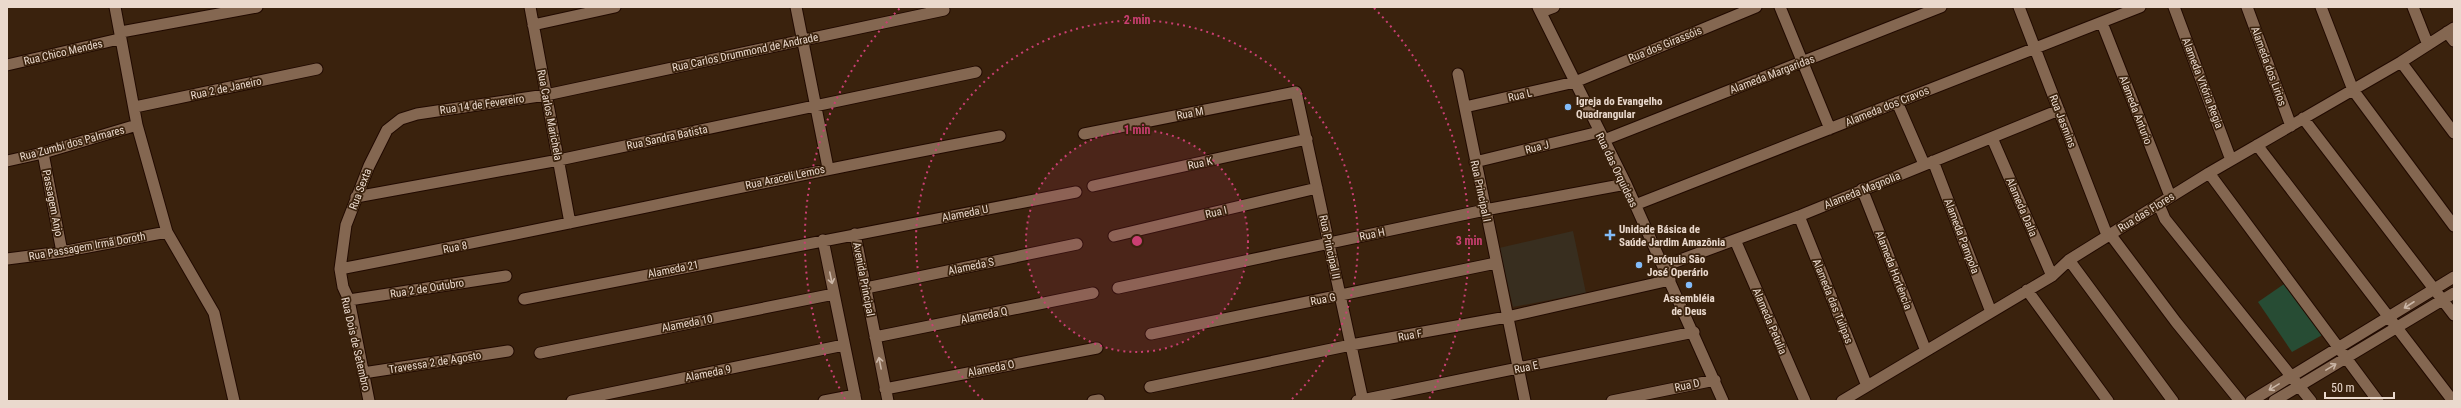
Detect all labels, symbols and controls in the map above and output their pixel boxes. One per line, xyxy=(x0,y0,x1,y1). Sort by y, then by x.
text: 2 min xyxy=(1124,13,1150,27)
street label: Rua dos Girassóis xyxy=(1627,24,1704,65)
street label: Alameda dos Lirios xyxy=(2248,25,2289,108)
street label: Rua Carlos Drummond de Andrade xyxy=(671,31,819,74)
street label: Alameda Vitória Regia xyxy=(2179,36,2226,130)
street label: Rua Chico Mendes xyxy=(22,37,104,68)
street label: Alameda Margaridas xyxy=(1728,52,1817,97)
street label: Rua Carlos Marichela xyxy=(534,69,565,162)
street label: Alameda Anturio xyxy=(2116,74,2155,147)
street label: Rua 2 de Janeiro xyxy=(189,75,263,102)
street label: Alameda dos Cravos xyxy=(1843,84,1931,129)
street label: Rua L xyxy=(1507,86,1533,105)
street label: Rua 14 de Fevereiro xyxy=(439,92,526,117)
street label: Rua Jasmins xyxy=(2046,93,2079,150)
place label: Igreja do Evangelho Quadrangular xyxy=(1576,95,1663,121)
marker: Igreja do Evangelho Quadrangular xyxy=(1563,102,1573,112)
street label: Rua M xyxy=(1175,105,1205,122)
street label: Rua Zumbi dos Palmares xyxy=(18,123,126,164)
street label: Rua Sandra Batista xyxy=(626,123,709,152)
text: 1 min xyxy=(1124,123,1150,137)
street label: Rua das Orquideas xyxy=(1593,131,1640,210)
street label: Rua J xyxy=(1524,138,1550,157)
street label: Rua K xyxy=(1187,155,1214,172)
street label: Rua Principal I xyxy=(1468,159,1493,223)
street label: Rua Araceli Lemos xyxy=(744,163,826,192)
street label: Rua Sexta xyxy=(347,167,374,212)
street label: Passagem Anjo xyxy=(40,169,65,238)
street label: Alameda Magnolia xyxy=(1822,169,1902,212)
street label: Alameda Dalia xyxy=(2003,176,2040,239)
street label: Rua das Flores xyxy=(2116,190,2177,235)
street label: Alameda Pampola xyxy=(1941,197,1982,275)
street label: Alameda U xyxy=(941,203,989,224)
street label: Rua I xyxy=(1204,204,1228,221)
street label: Rua Principal II xyxy=(1316,214,1343,280)
place label: Unidade Básica de Saúde Jardim Amazônia xyxy=(1619,223,1725,249)
street label: Rua H xyxy=(1358,225,1386,244)
marker: Unidade Básica de Saúde Jardim Amazônia xyxy=(1604,229,1616,241)
street label: Alameda Hortência xyxy=(1873,229,1915,311)
street label: Rua Passagem Irmã Doroth xyxy=(28,230,146,263)
centre of rings xyxy=(1130,234,1144,248)
text: 3 min xyxy=(1456,234,1482,248)
street label: Rua 8 xyxy=(442,239,468,256)
street label: Avenida Principal xyxy=(850,241,877,317)
place label: Paróquia São José Operário xyxy=(1647,253,1709,279)
street label: Alameda S xyxy=(947,255,996,278)
street label: Alameda das Tulipas xyxy=(1810,257,1855,345)
street label: Alameda 21 xyxy=(646,258,700,281)
marker: Paróquia São José Operário xyxy=(1634,260,1644,270)
one-way arrow xyxy=(827,272,835,285)
street label: Rua 2 de Outubro xyxy=(389,276,465,301)
marker: Assembléia de Deus xyxy=(1684,280,1694,290)
street label: Alameda Petulia xyxy=(1750,286,1789,356)
street label: Rua G xyxy=(1309,291,1337,308)
place label: Assembléia de Deus xyxy=(1663,292,1715,318)
street label: Rua Dois de Setembro xyxy=(338,296,373,393)
one-way arrow xyxy=(2403,302,2415,310)
street label: Alameda Q xyxy=(960,305,1009,326)
street label: Alameda 10 xyxy=(660,312,714,335)
street label: Rua F xyxy=(1397,327,1423,344)
street label: Travessa 2 de Agosto xyxy=(388,349,483,376)
one-way arrow xyxy=(876,357,884,370)
street label: Alameda O xyxy=(967,358,1016,379)
street label: Rua E xyxy=(1513,358,1540,376)
one-way arrow xyxy=(2325,362,2337,370)
street label: Alameda 9 xyxy=(684,363,732,384)
scale bar xyxy=(2325,374,2394,400)
street label: Rua D xyxy=(1673,377,1701,394)
text: 50 m xyxy=(2331,381,2355,395)
one-way arrow xyxy=(2269,383,2280,391)

